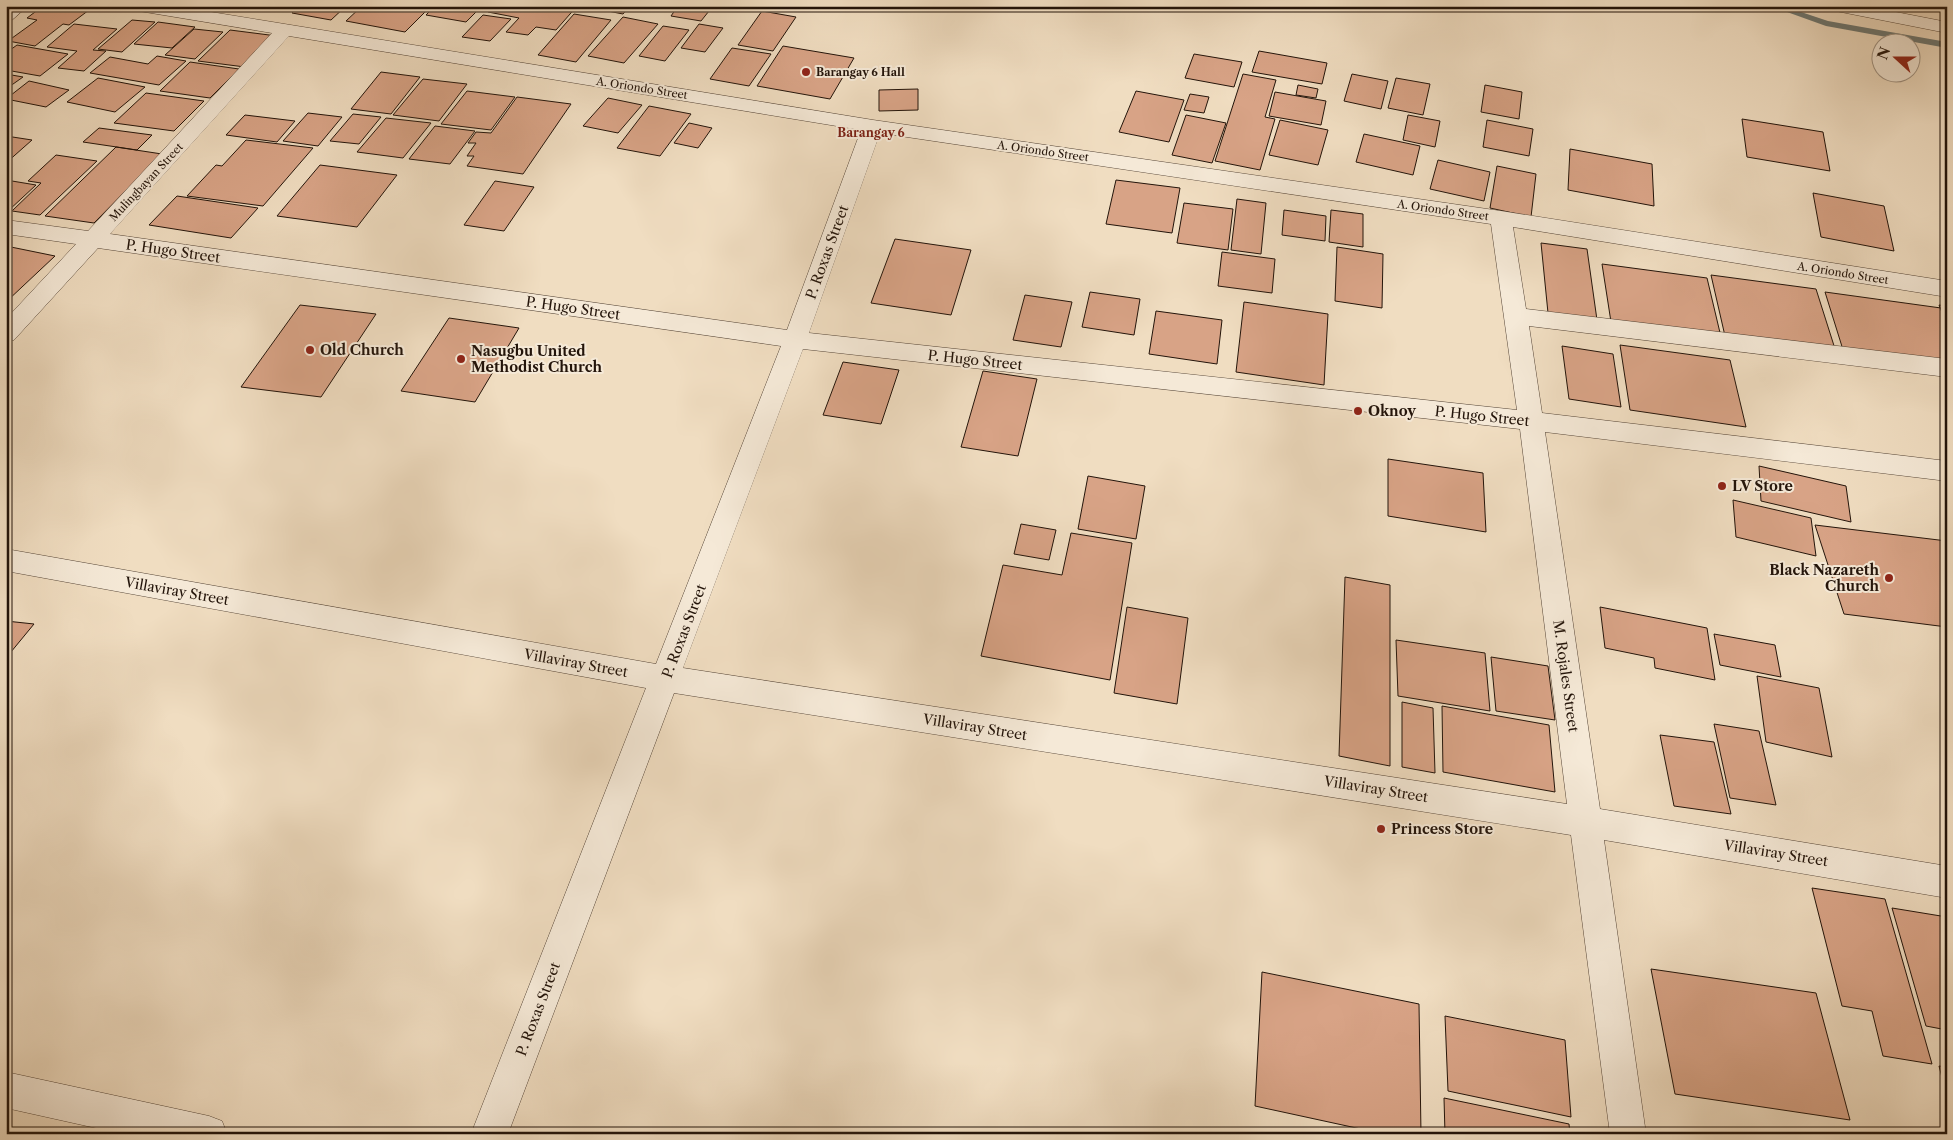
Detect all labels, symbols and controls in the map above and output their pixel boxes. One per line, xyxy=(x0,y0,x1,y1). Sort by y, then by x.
north arrow xyxy=(1870,32,1920,82)
text: N xyxy=(1873,44,1894,62)
place label: Barangay 6 Hall xyxy=(816,65,905,79)
marker: Barangay 6 Hall xyxy=(800,66,812,78)
street label: A. Oriondo Street xyxy=(594,74,689,102)
district label: Barangay 6 xyxy=(837,125,905,140)
street label: A. Oriondo Street xyxy=(995,138,1090,164)
street label: Mulingbayan Street xyxy=(106,140,186,224)
street label: A. Oriondo Street xyxy=(1395,197,1490,223)
street label: P. Roxas Street xyxy=(802,202,852,302)
street label: P. Hugo Street xyxy=(125,235,221,267)
street label: A. Oriondo Street xyxy=(1795,259,1890,287)
street label: P. Hugo Street xyxy=(525,292,621,324)
place label: Old Church xyxy=(320,341,404,359)
place label: Nasugbu United Methodist Church xyxy=(471,342,602,376)
marker: Old Church xyxy=(304,344,316,356)
street label: P. Hugo Street xyxy=(927,346,1023,374)
marker: Nasugbu United Methodist Church xyxy=(455,353,467,365)
place label: Oknoy xyxy=(1368,402,1416,420)
street label: P. Hugo Street xyxy=(1434,402,1530,430)
marker: Oknoy xyxy=(1352,405,1364,417)
place label: LV Store xyxy=(1732,477,1793,495)
marker: LV Store xyxy=(1716,480,1728,492)
place label: Black Nazareth Church xyxy=(1769,561,1879,595)
marker: Black Nazareth Church xyxy=(1883,572,1895,584)
street label: Villaviray Street xyxy=(123,573,230,609)
street label: P. Roxas Street xyxy=(658,582,710,680)
street label: M. Rojales Street xyxy=(1549,619,1583,733)
street label: Villaviray Street xyxy=(522,645,629,681)
street label: Villaviray Street xyxy=(921,710,1028,744)
street label: Villaviray Street xyxy=(1322,772,1429,806)
place label: Princess Store xyxy=(1391,820,1493,838)
marker: Princess Store xyxy=(1375,823,1387,835)
street label: Villaviray Street xyxy=(1722,836,1829,870)
street label: P. Roxas Street xyxy=(512,960,564,1058)

